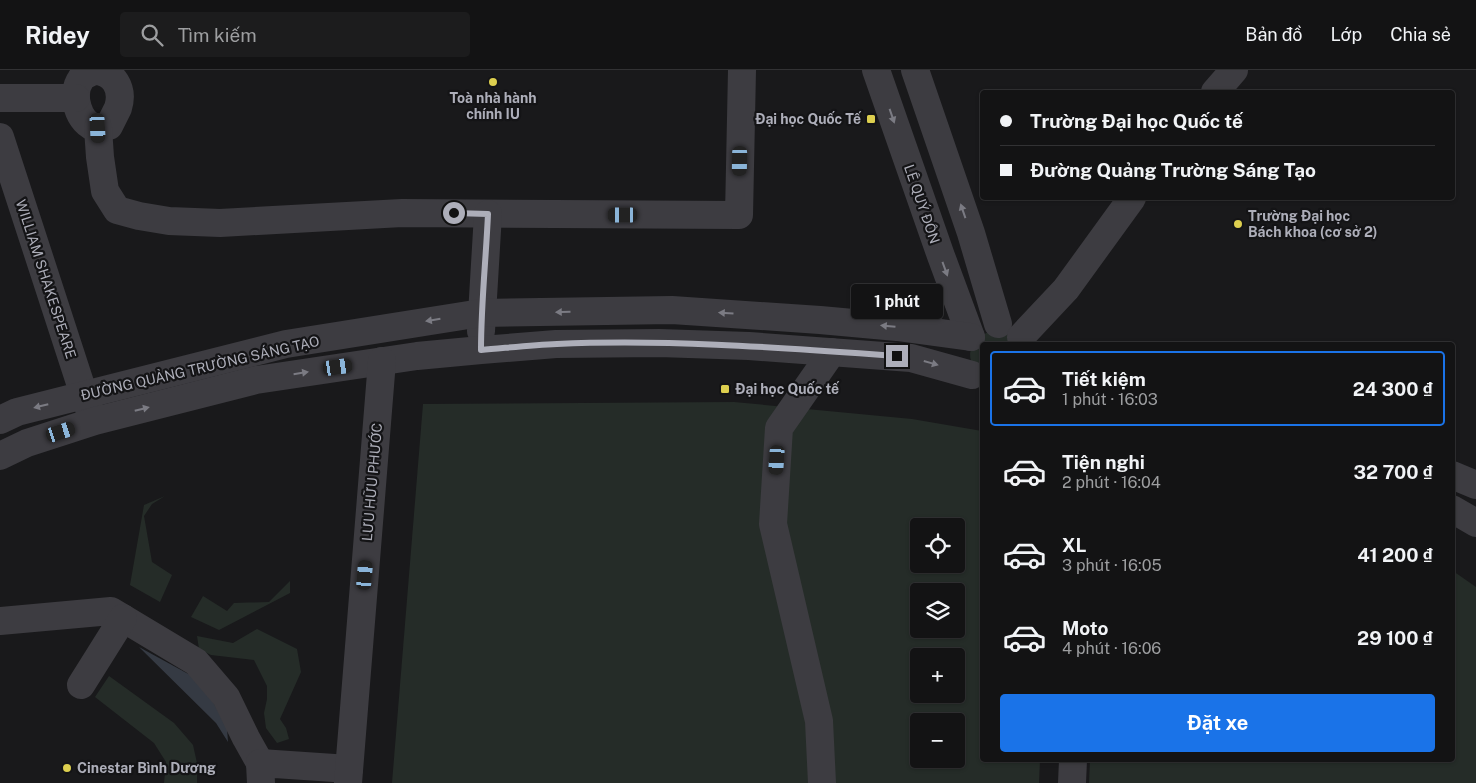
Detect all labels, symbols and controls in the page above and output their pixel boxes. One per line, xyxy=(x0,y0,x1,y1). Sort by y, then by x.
search box xyxy=(120,12,470,57)
text: Ridey xyxy=(25,21,90,49)
icon: search xyxy=(138,21,166,49)
text: Tìm kiếm xyxy=(178,24,257,46)
text: Bản đồ xyxy=(1245,24,1303,45)
text: Lớp xyxy=(1331,24,1362,45)
text: Chia sẻ xyxy=(1390,24,1451,45)
marker: Toà nhà hành chính IU xyxy=(487,76,499,88)
place label: Toà nhà hành chính IU xyxy=(449,90,537,122)
one-way arrow xyxy=(888,109,896,124)
text: Trường Đại học Quốc tế xyxy=(1030,110,1243,132)
place label: Đại học Quốc Tế xyxy=(755,111,862,127)
car xyxy=(89,113,106,143)
marker: Đại học Quốc Tế xyxy=(865,113,877,125)
car xyxy=(732,146,747,176)
text: Đường Quảng Trường Sáng Tạo xyxy=(1030,159,1316,181)
street label: LÊ QUÝ ĐÔN xyxy=(901,162,944,246)
street label: WILLIAM SHAKESPEARE xyxy=(13,197,79,361)
route start xyxy=(443,202,465,224)
one-way arrow xyxy=(959,203,966,218)
car xyxy=(608,208,638,223)
place label: Trường Đại học Bách khoa (cơ sở 2) xyxy=(1248,208,1378,240)
marker: Trường Đại học Bách khoa (cơ sở 2) xyxy=(1232,218,1244,230)
one-way arrow xyxy=(942,262,950,277)
callout: 1 phút xyxy=(851,284,943,318)
text: 1 phút xyxy=(874,292,920,311)
one-way arrow xyxy=(555,308,571,316)
one-way arrow xyxy=(717,308,733,316)
one-way arrow xyxy=(425,317,441,325)
one-way arrow xyxy=(879,322,895,330)
street label: ĐƯỜNG QUẢNG TRƯỜNG SÁNG TẠO xyxy=(79,331,321,403)
route end xyxy=(886,345,908,367)
car xyxy=(322,357,353,377)
one-way arrow xyxy=(924,360,939,368)
icon: car xyxy=(1002,366,1047,411)
text: Tiết kiệm xyxy=(1062,368,1146,390)
one-way arrow xyxy=(293,369,309,377)
text: 24 300 ₫ xyxy=(1353,378,1433,400)
place label: Đại học Quốc tế xyxy=(735,381,840,397)
marker: Đại học Quốc tế xyxy=(719,383,731,395)
text: 1 phút · 16:03 xyxy=(1062,390,1158,409)
one-way arrow xyxy=(34,402,49,410)
one-way arrow xyxy=(135,405,150,413)
car xyxy=(44,420,77,444)
street label: LƯU HỮU PHƯỚC xyxy=(357,422,385,542)
car xyxy=(768,445,785,475)
icon: car xyxy=(1002,449,1047,494)
text: Tiện nghi xyxy=(1062,451,1145,473)
text: 32 700 ₫ xyxy=(1353,461,1433,483)
text: 2 phút · 16:04 xyxy=(1062,473,1161,492)
map controls xyxy=(910,518,965,768)
button: locate xyxy=(910,518,965,573)
icon: car xyxy=(1002,532,1047,577)
text: XL xyxy=(1062,534,1087,556)
text: 41 200 ₫ xyxy=(1357,544,1433,566)
text: 3 phút · 16:05 xyxy=(1062,556,1162,575)
car xyxy=(356,559,373,591)
button: layers xyxy=(910,583,965,638)
icon: car xyxy=(1002,615,1047,660)
text: Moto xyxy=(1062,617,1108,639)
text: 29 100 ₫ xyxy=(1357,627,1433,649)
text: 4 phút · 16:06 xyxy=(1062,639,1161,658)
button: + xyxy=(910,648,965,703)
button: Đặt xe xyxy=(1000,694,1435,752)
button: − xyxy=(910,713,965,768)
place label: Cinestar Bình Dương xyxy=(77,760,216,776)
marker: Cinestar Bình Dương xyxy=(61,762,73,774)

